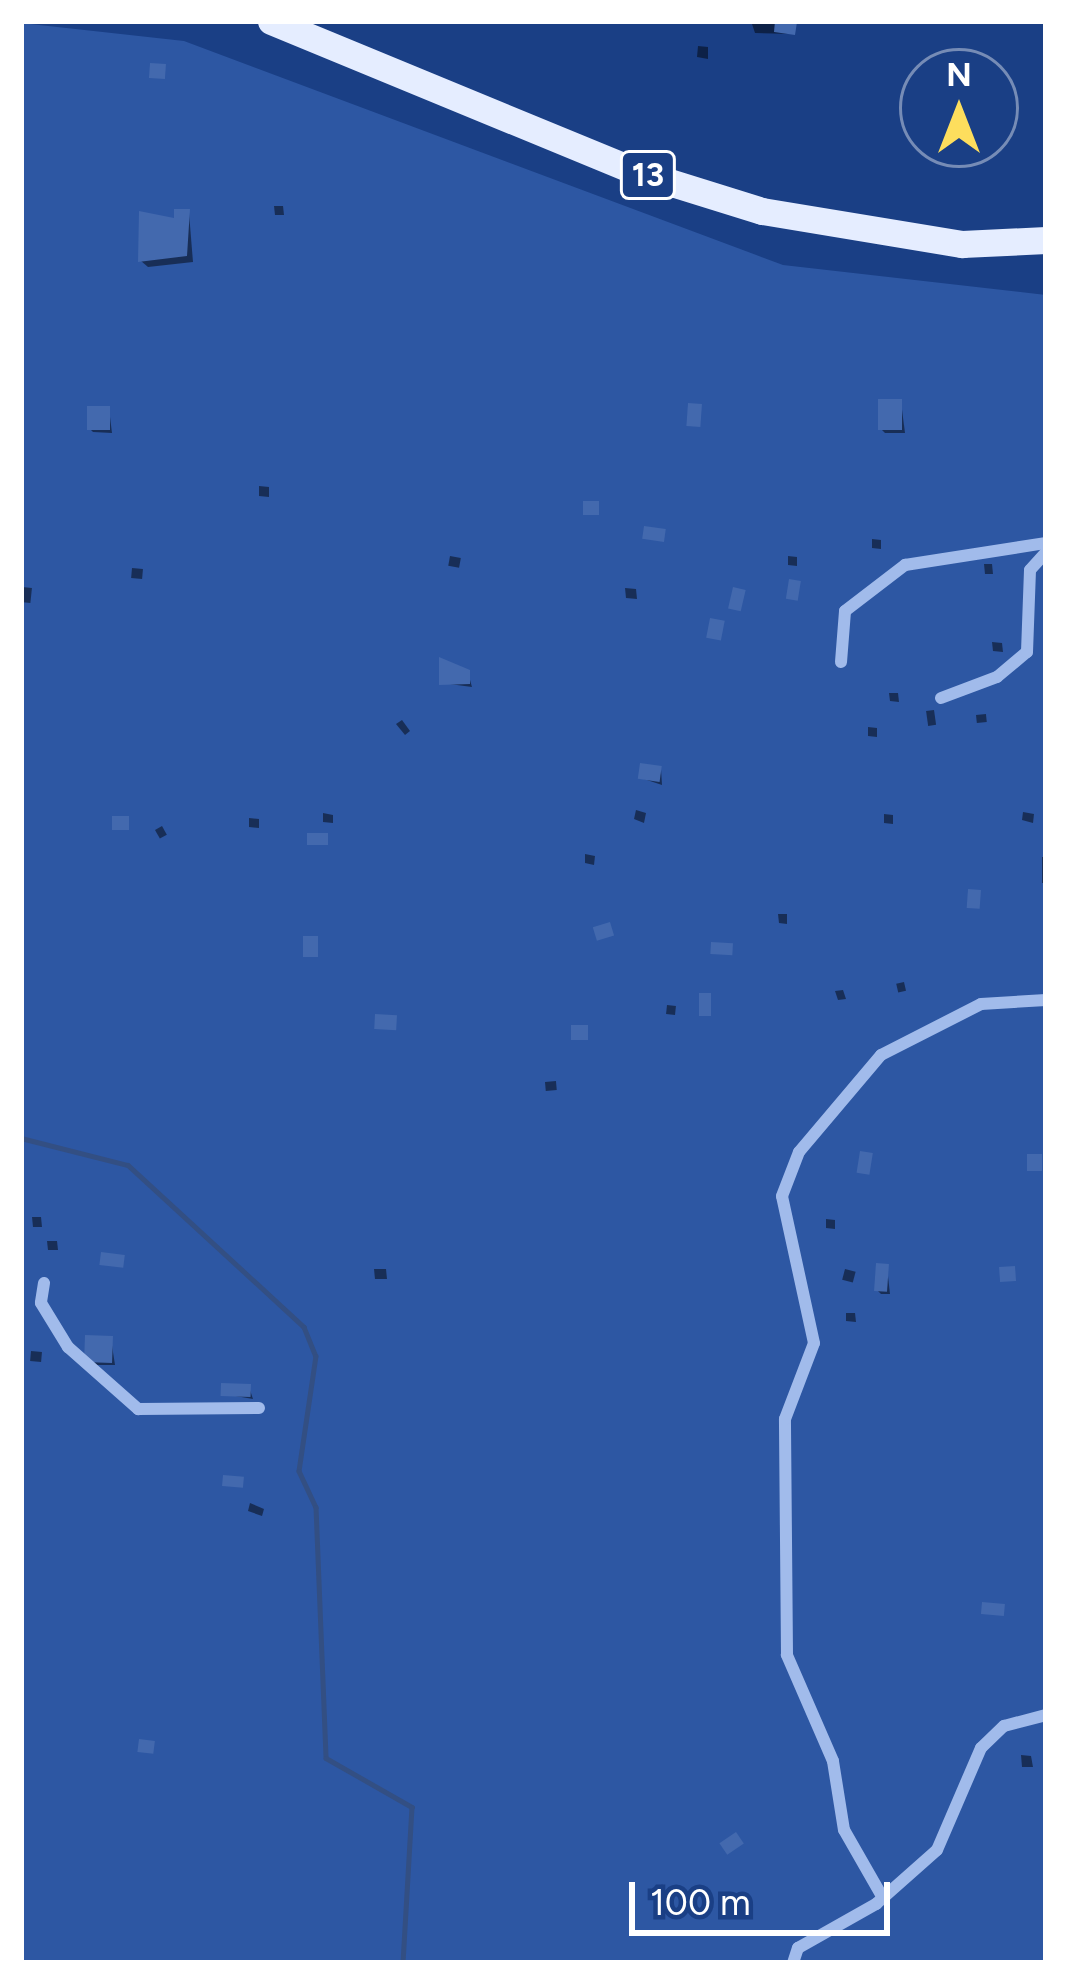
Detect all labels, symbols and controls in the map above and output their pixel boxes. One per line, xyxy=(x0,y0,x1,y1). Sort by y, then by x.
north arrow xyxy=(899,48,1019,168)
text: N xyxy=(946,55,972,94)
road number: 13 xyxy=(618,148,678,202)
scale bar xyxy=(635,1858,896,1932)
text: 100 m xyxy=(650,1881,751,1924)

